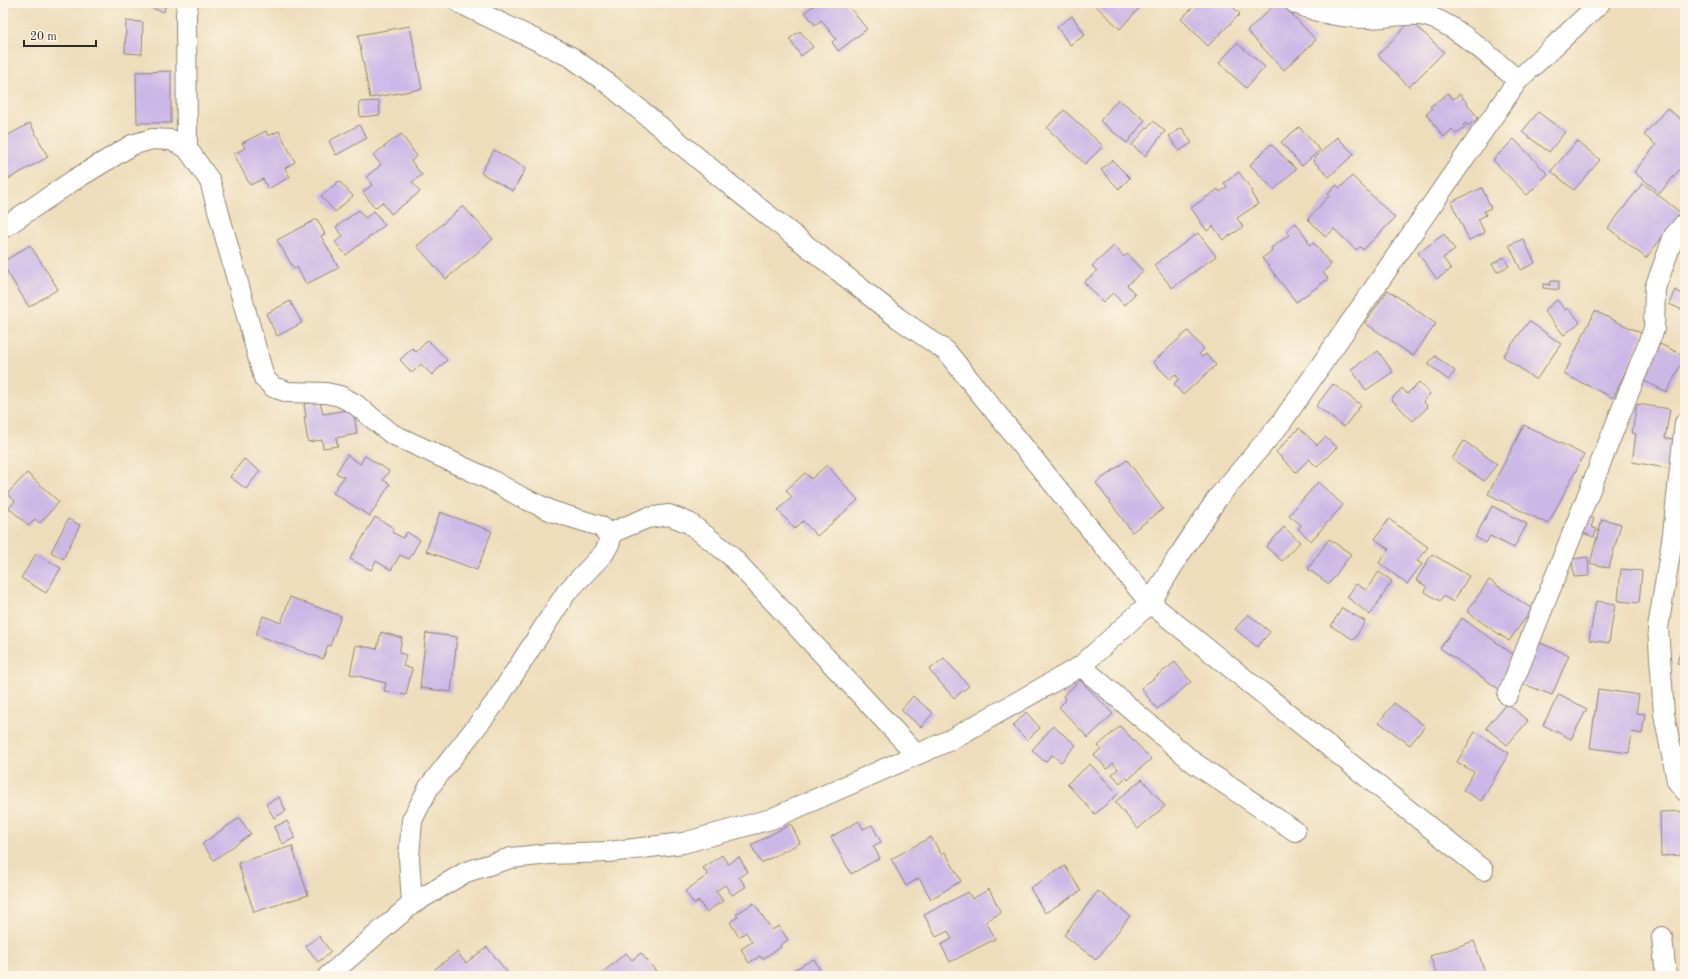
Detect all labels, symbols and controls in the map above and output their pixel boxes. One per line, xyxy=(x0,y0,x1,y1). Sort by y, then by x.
scale bar xyxy=(24,22,96,48)
text: 20 m xyxy=(30,31,57,43)

